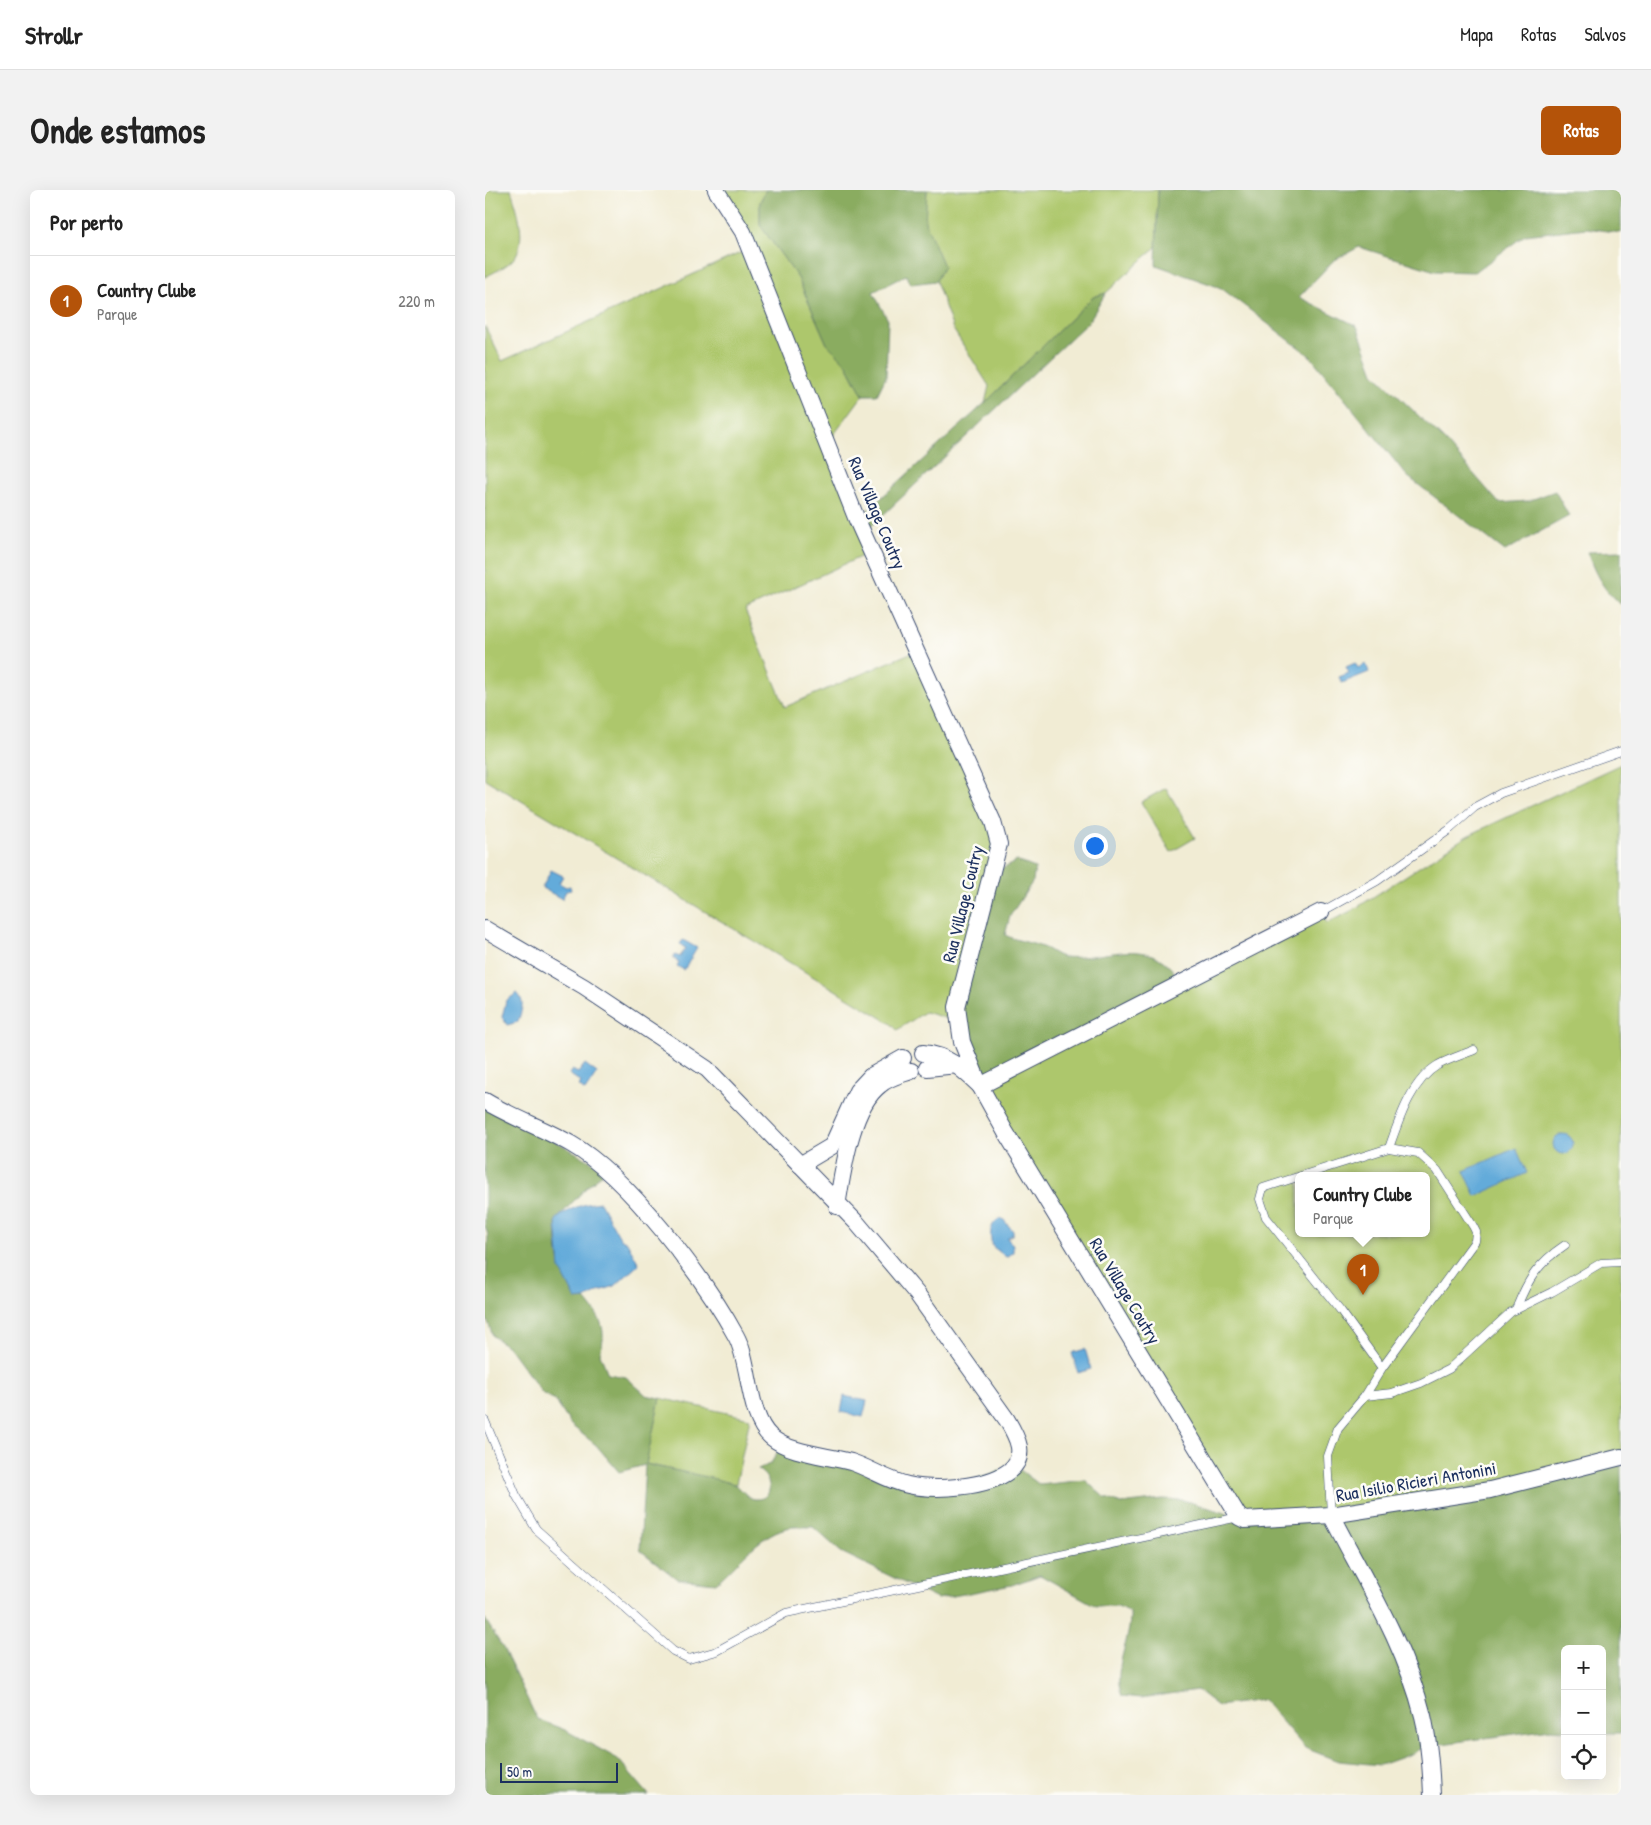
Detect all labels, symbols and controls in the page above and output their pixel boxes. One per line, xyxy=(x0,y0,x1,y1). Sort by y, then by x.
text: Strollr xyxy=(25,19,83,51)
text: Mapa xyxy=(1460,22,1493,47)
text: Rotas xyxy=(1521,22,1557,47)
text: Salvos xyxy=(1585,22,1626,47)
button: Rotas xyxy=(1541,106,1621,155)
text: Onde estamos xyxy=(30,107,205,154)
text: Por perto xyxy=(50,208,123,237)
text: Country Clube xyxy=(97,277,196,303)
text: 1 xyxy=(63,290,69,312)
text: 220 m xyxy=(398,290,435,312)
text: Parque xyxy=(97,303,137,325)
street label: Rua Village Coutry xyxy=(843,453,913,573)
your location xyxy=(1082,833,1108,859)
street label: Rua Village Coutry xyxy=(936,842,989,965)
popup xyxy=(1295,1172,1430,1237)
text: Country Clube xyxy=(1313,1181,1412,1207)
text: Parque xyxy=(1313,1207,1353,1229)
street label: Rua Village Coutry xyxy=(1084,1233,1167,1349)
pin: 1 xyxy=(1347,1254,1379,1295)
street label: Rua Isilio Ricieri Antonini xyxy=(1334,1455,1498,1508)
map controls xyxy=(1561,1645,1606,1780)
button: + xyxy=(1561,1645,1606,1690)
button: − xyxy=(1561,1690,1606,1735)
button: locate xyxy=(1561,1735,1606,1780)
scale bar xyxy=(500,1760,617,1783)
text: 50 m xyxy=(507,1762,532,1781)

